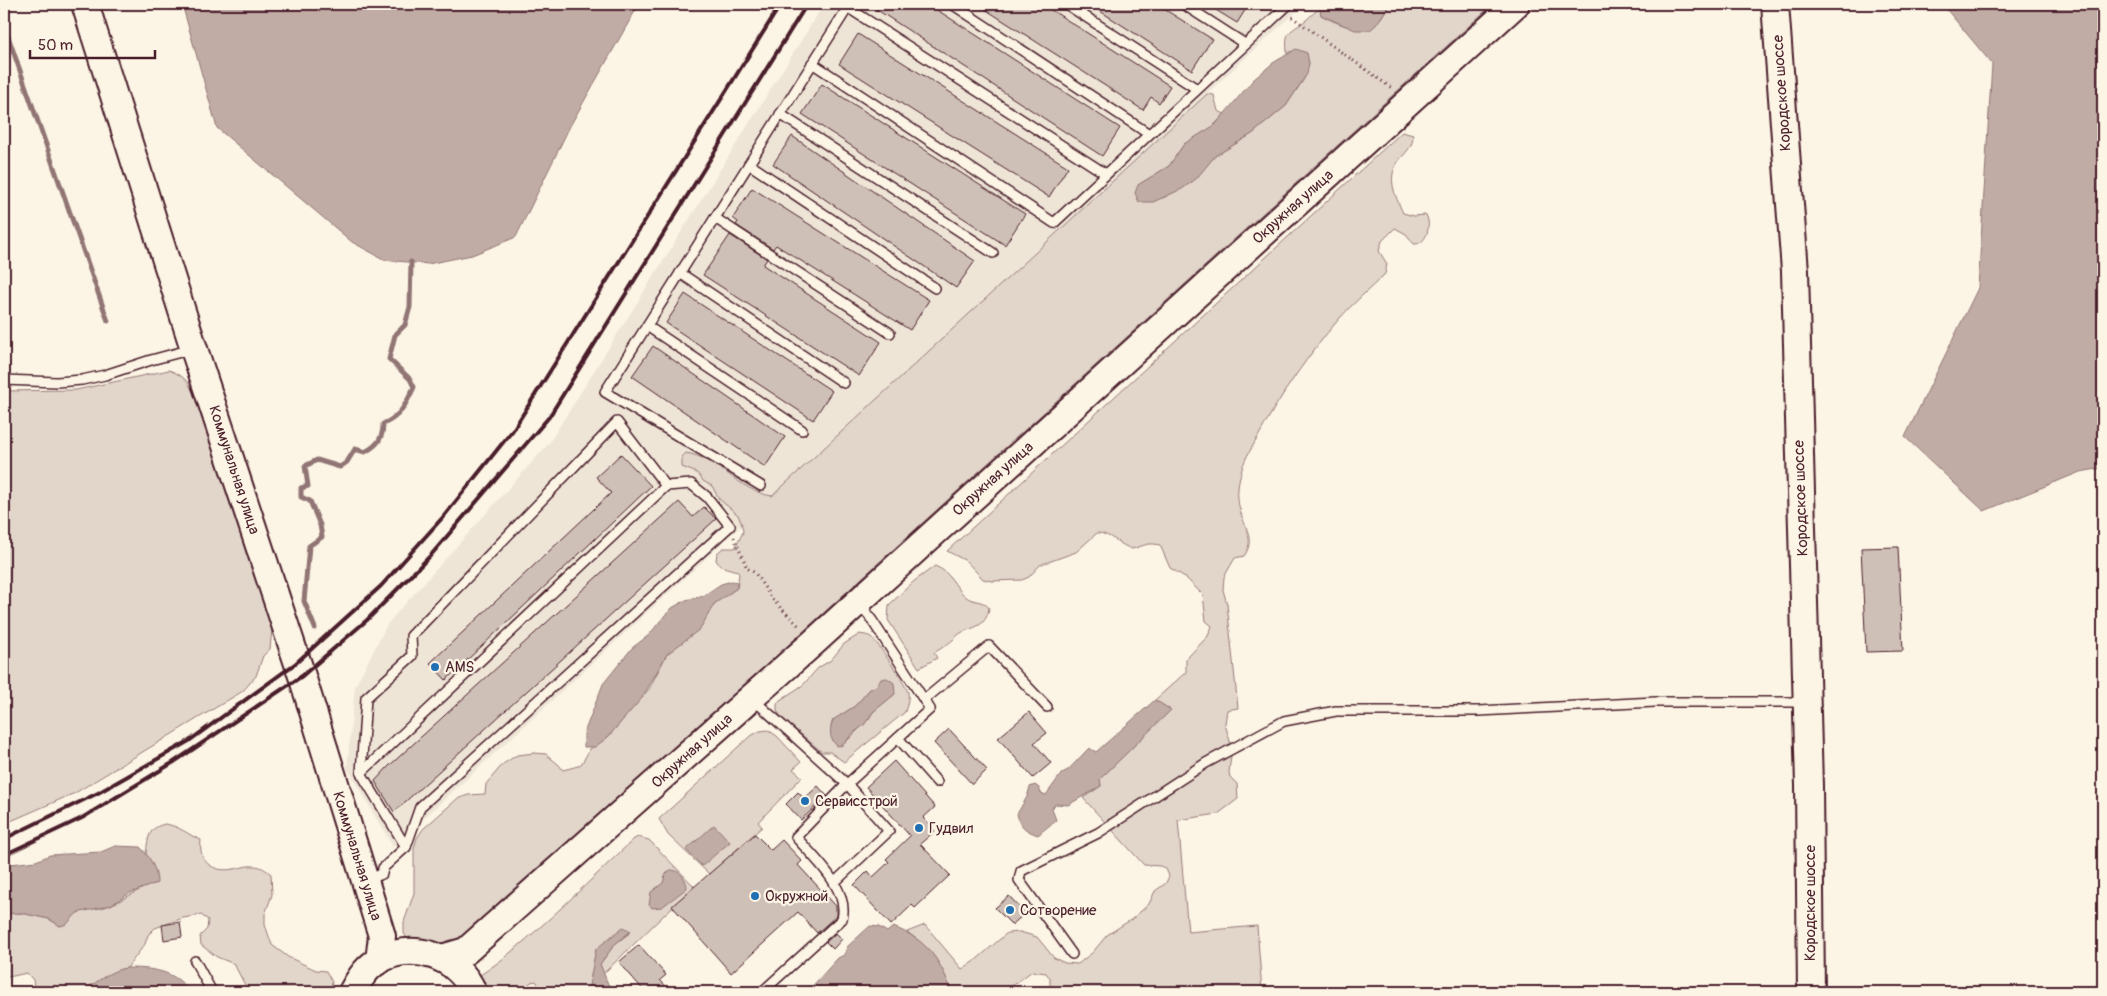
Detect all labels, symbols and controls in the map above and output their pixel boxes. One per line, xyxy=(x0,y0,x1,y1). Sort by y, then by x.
scale bar xyxy=(30,28,155,60)
street label: Кородское шоссе xyxy=(1768,34,1796,152)
text: 50 m xyxy=(38,36,73,55)
street label: Окружная улица xyxy=(1249,166,1337,248)
street label: Коммунальная улица xyxy=(204,403,264,537)
street label: Окружная улица xyxy=(949,438,1037,520)
street label: Кородское шоссе xyxy=(1789,439,1813,556)
place label: AMS xyxy=(445,658,474,677)
marker: AMS xyxy=(429,661,441,673)
street label: Окружная улица xyxy=(648,710,736,792)
street label: Коммунальная улица xyxy=(328,789,386,923)
place label: Сервисстрой xyxy=(815,792,898,811)
marker: Сервисстрой xyxy=(799,795,811,807)
place label: Гудвил xyxy=(929,819,974,838)
marker: Гудвил xyxy=(913,822,925,834)
street label: Кородское шоссе xyxy=(1801,844,1820,961)
place label: Окружной xyxy=(765,887,828,906)
marker: Окружной xyxy=(749,890,761,902)
place label: Сотворение xyxy=(1020,901,1097,920)
marker: Сотворение xyxy=(1004,904,1016,916)

